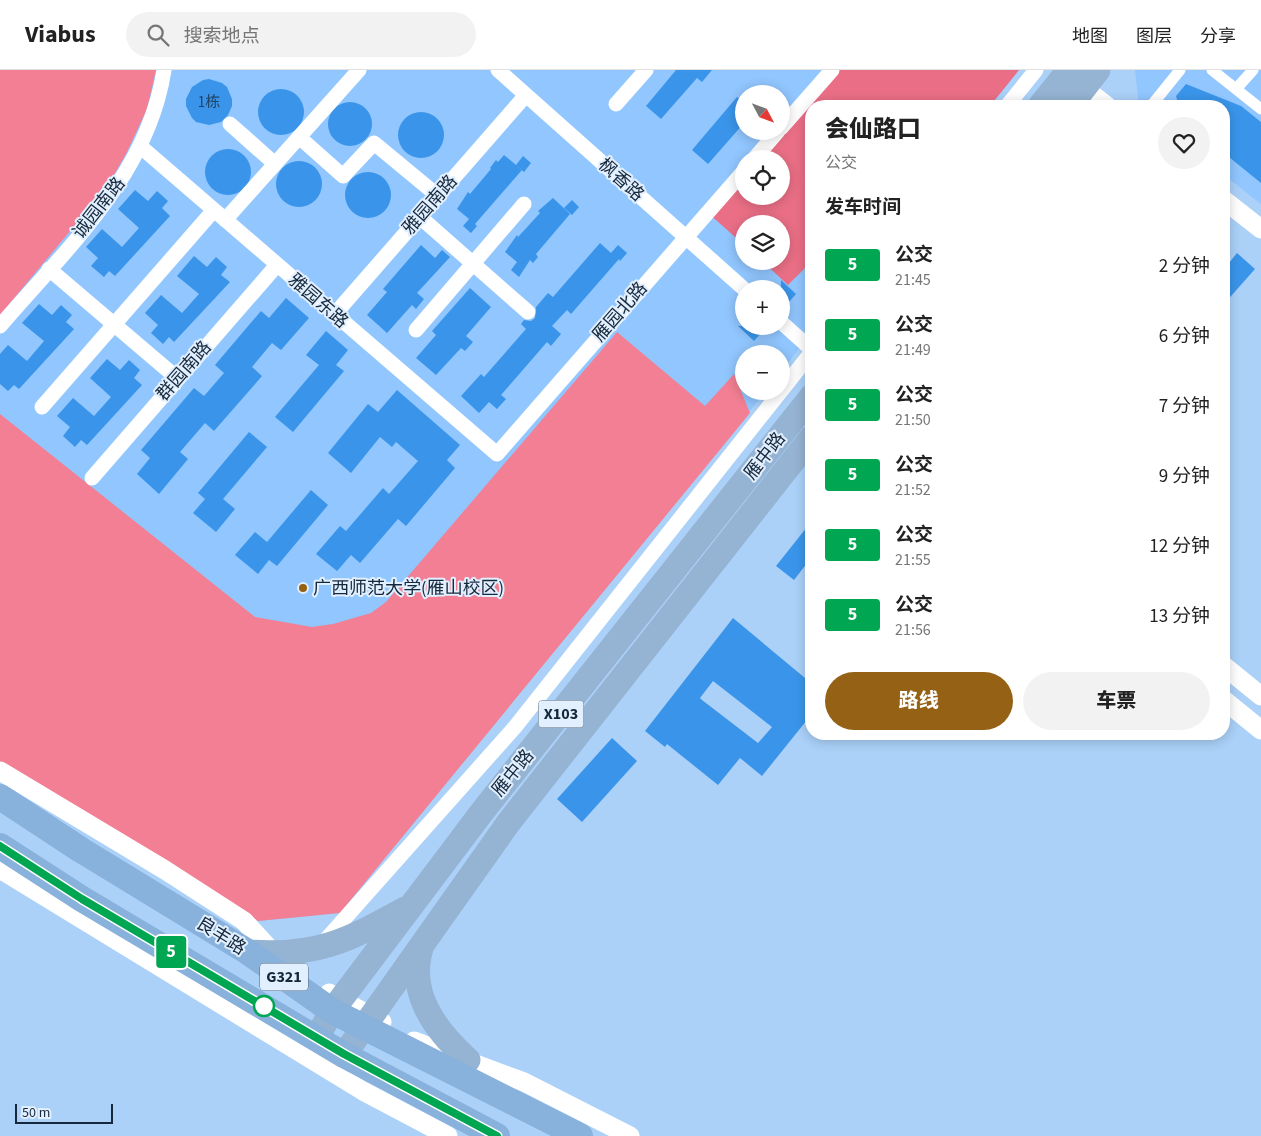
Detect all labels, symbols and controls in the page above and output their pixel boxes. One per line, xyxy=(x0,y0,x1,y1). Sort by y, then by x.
search box xyxy=(126,12,476,57)
text: Viabus xyxy=(25,17,96,52)
icon: search xyxy=(144,21,172,49)
text: 搜索地点 xyxy=(184,23,260,50)
text: 地图 xyxy=(1072,24,1108,49)
text: 图层 xyxy=(1136,24,1172,49)
text: 分享 xyxy=(1200,24,1236,49)
north arrow xyxy=(735,85,790,140)
map controls xyxy=(735,85,790,400)
house number: 1栋 xyxy=(198,92,220,113)
text: 会仙路口 xyxy=(825,112,921,147)
button: heart xyxy=(1158,117,1210,169)
button: locate xyxy=(735,150,790,205)
text: 公交 xyxy=(825,152,857,174)
street label: 枫香路 xyxy=(593,153,649,207)
street label: 雅园南路 xyxy=(397,170,463,240)
street label: 诚园南路 xyxy=(67,172,131,244)
text: 发车时间 xyxy=(825,194,901,221)
button: layers xyxy=(735,215,790,270)
text: 公交 xyxy=(895,242,933,269)
text: 5 xyxy=(848,252,857,277)
text: 2 分钟 xyxy=(1159,253,1210,280)
street label: 雅园东路 xyxy=(283,268,353,334)
text: 21:45 xyxy=(895,269,931,291)
street label: 雁园北路 xyxy=(587,277,653,347)
button: + xyxy=(735,280,790,335)
text: 公交 xyxy=(895,312,933,339)
text: 5 xyxy=(848,322,857,347)
text: 6 分钟 xyxy=(1159,323,1210,350)
street label: 群园南路 xyxy=(151,336,217,406)
text: 21:49 xyxy=(895,339,931,361)
button: − xyxy=(735,345,790,400)
text: 公交 xyxy=(895,382,933,409)
text: 5 xyxy=(848,392,857,417)
text: 7 分钟 xyxy=(1159,393,1210,420)
text: 21:50 xyxy=(895,409,931,431)
street label: 雁中路 xyxy=(739,427,791,485)
text: 公交 xyxy=(895,452,933,479)
text: 5 xyxy=(848,462,857,487)
text: 9 分钟 xyxy=(1159,463,1210,490)
text: 21:52 xyxy=(895,479,931,501)
text: 公交 xyxy=(895,522,933,549)
text: 5 xyxy=(848,532,857,557)
text: 12 分钟 xyxy=(1149,533,1210,560)
text: 21:55 xyxy=(895,549,931,571)
place label: 广西师范大学(雁山校区) xyxy=(313,576,504,601)
marker: 广西师范大学(雁山校区) xyxy=(297,582,309,594)
text: 公交 xyxy=(895,592,933,619)
text: 5 xyxy=(848,602,857,627)
text: 13 分钟 xyxy=(1149,603,1210,630)
text: 21:56 xyxy=(895,619,931,641)
button: 路线 xyxy=(825,672,1013,730)
button: 车票 xyxy=(1023,672,1210,730)
road number: X103 xyxy=(538,700,584,728)
street label: 雁中路 xyxy=(486,744,540,802)
street label: 良丰路 xyxy=(191,911,251,961)
line badge: 5 xyxy=(155,936,187,968)
text: 5 xyxy=(166,939,176,964)
road number: G321 xyxy=(260,964,308,990)
unlabelled marker xyxy=(253,995,275,1017)
scale bar xyxy=(15,1101,112,1124)
text: 50 m xyxy=(22,1103,50,1123)

